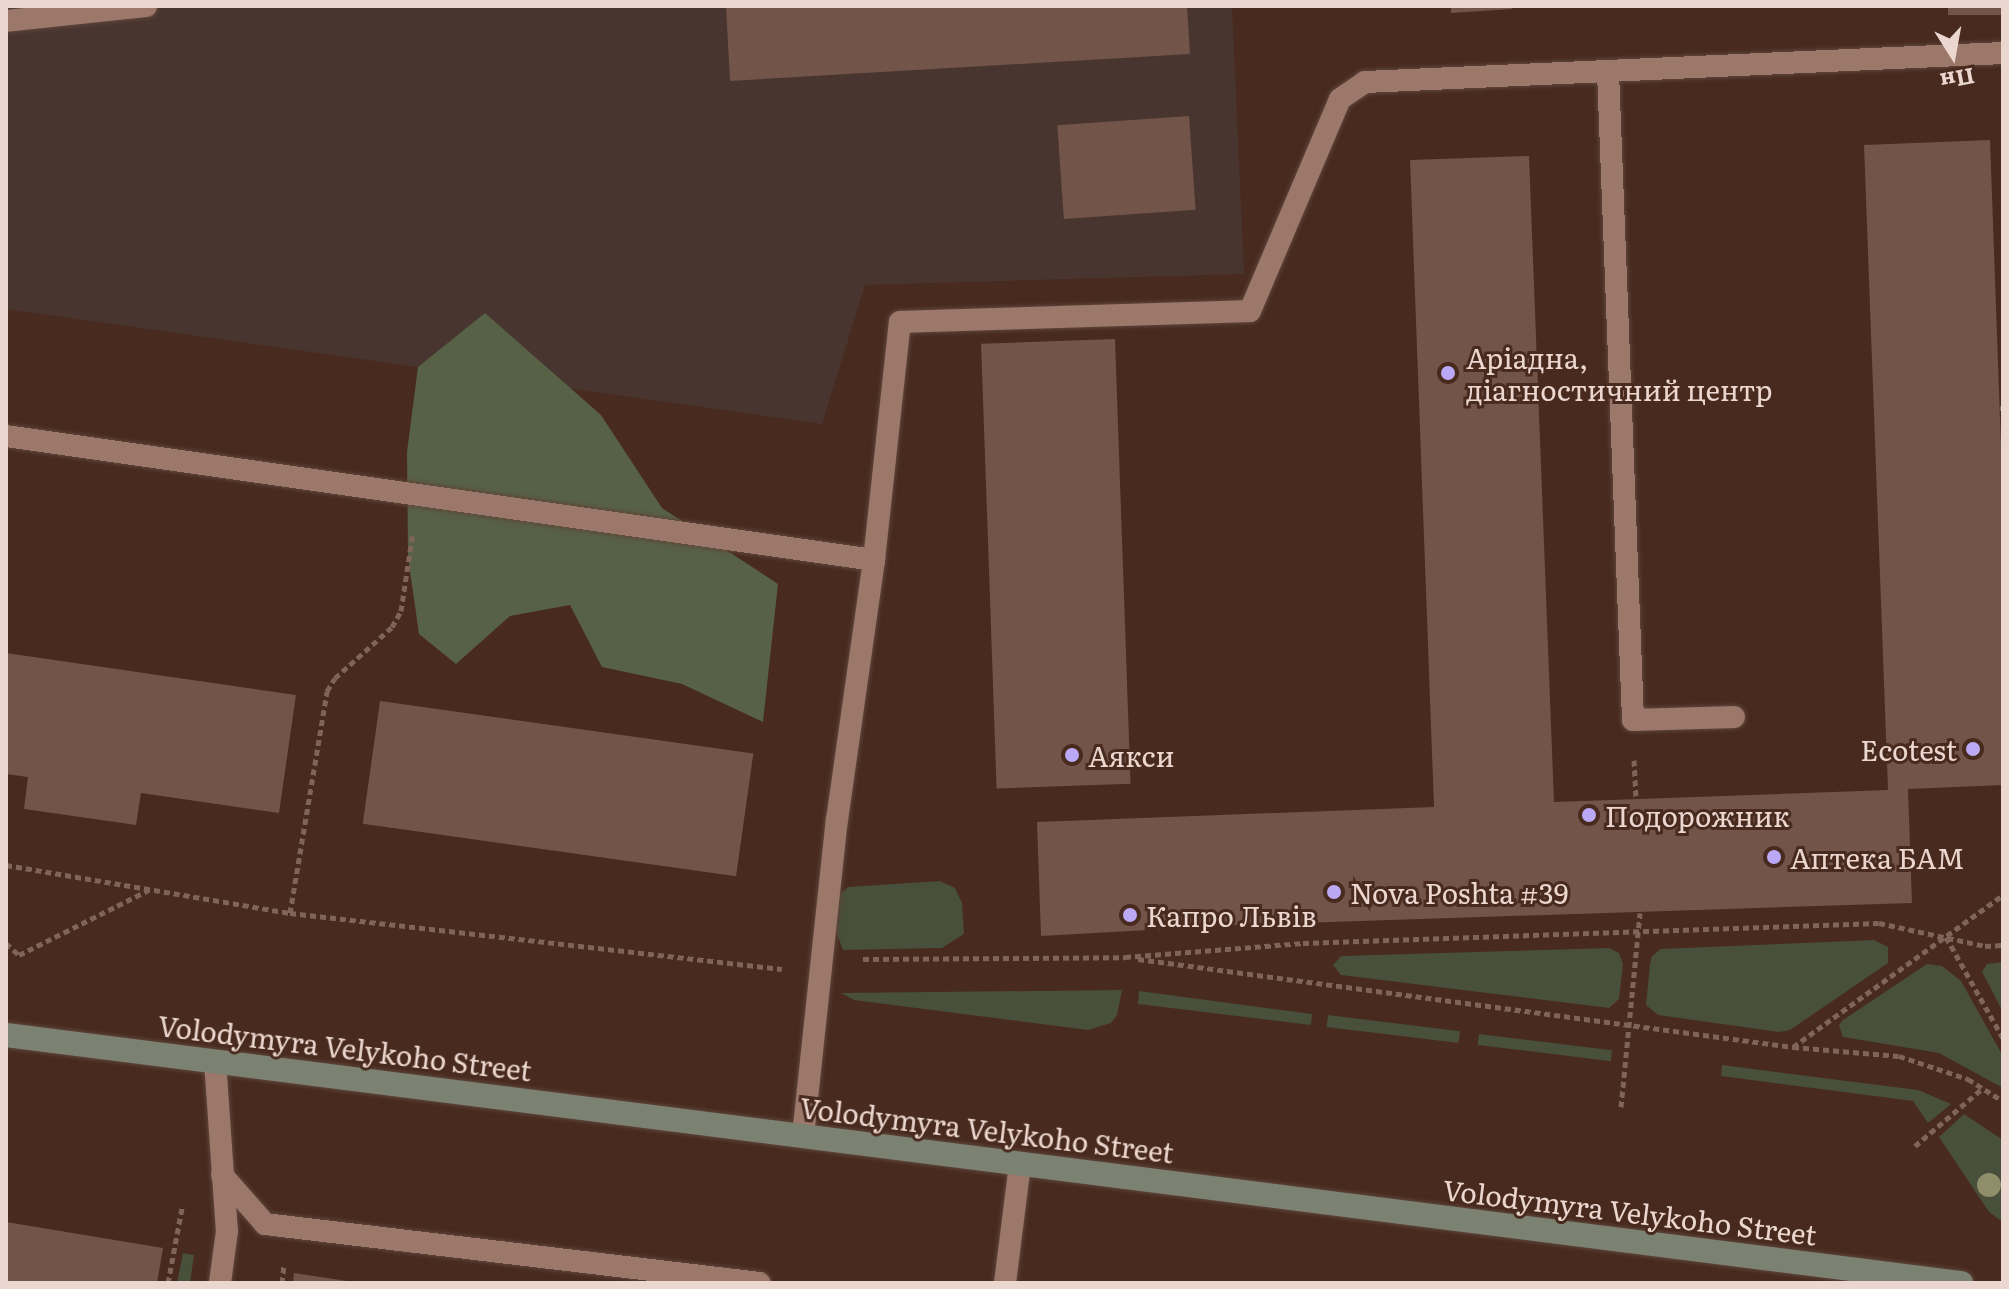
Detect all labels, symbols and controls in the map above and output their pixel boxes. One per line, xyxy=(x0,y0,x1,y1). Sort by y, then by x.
north arrow xyxy=(1913,16,1993,96)
text: Пн xyxy=(1938,61,1978,100)
place label: Аріадна, діагностичний центр xyxy=(1466,340,1773,406)
marker: Аріадна, діагностичний центр xyxy=(1437,362,1459,384)
place label: Ecotest xyxy=(1860,732,1957,766)
place label: Аякси xyxy=(1088,738,1174,772)
marker: Ecotest xyxy=(1964,740,1982,758)
marker: Аякси xyxy=(1063,746,1081,764)
place label: Подорожник xyxy=(1605,798,1790,832)
marker: Подорожник xyxy=(1580,806,1598,824)
place label: Аптека БАМ xyxy=(1790,840,1965,874)
marker: Аптека БАМ xyxy=(1765,848,1783,866)
place label: Nova Poshta #39 xyxy=(1350,875,1568,909)
marker: Nova Poshta #39 xyxy=(1325,883,1343,901)
place label: Капро Львів xyxy=(1146,898,1317,932)
marker: Капро Львів xyxy=(1121,906,1139,924)
street label: Volodymyra Velykoho Street xyxy=(156,1007,534,1087)
street label: Volodymyra Velykoho Street xyxy=(798,1089,1176,1169)
street label: Volodymyra Velykoho Street xyxy=(1441,1171,1819,1251)

